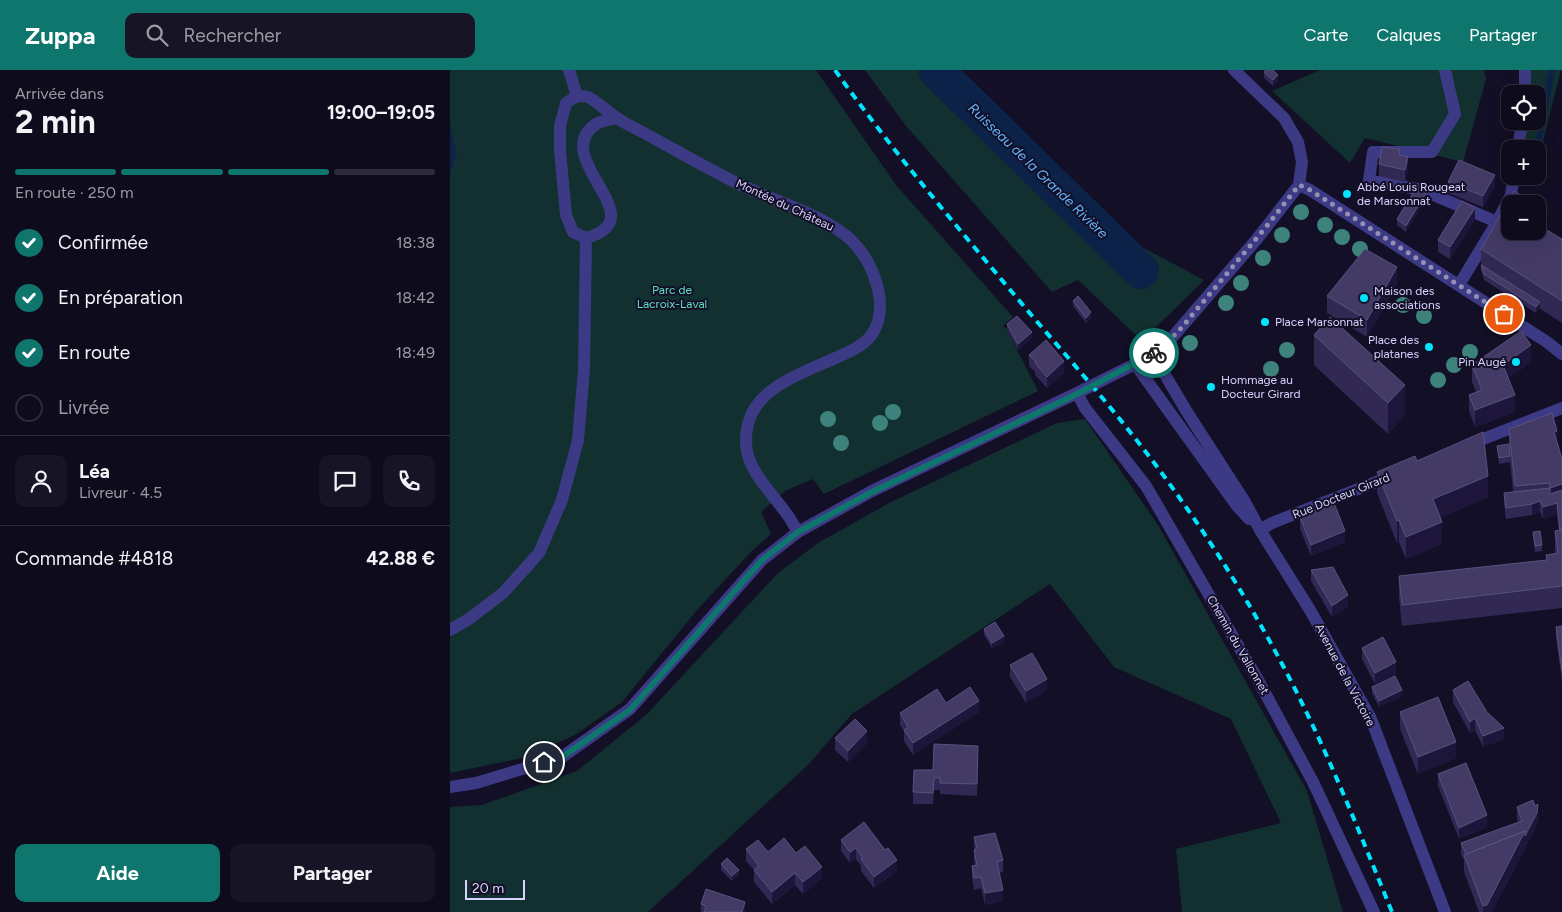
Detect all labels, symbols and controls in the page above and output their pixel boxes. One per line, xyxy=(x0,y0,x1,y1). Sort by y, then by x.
search box xyxy=(125,13,475,58)
text: Zuppa xyxy=(25,21,95,50)
icon: search xyxy=(143,21,171,49)
text: Rechercher xyxy=(183,24,281,47)
text: Carte xyxy=(1303,24,1348,46)
text: Calques xyxy=(1376,24,1441,46)
text: Partager xyxy=(1469,24,1537,46)
text: Arrivée dans xyxy=(15,84,104,103)
map controls xyxy=(1501,85,1546,240)
button: locate xyxy=(1501,85,1546,130)
water label: Ruisseau de la Grande Rivière xyxy=(965,100,1112,243)
text: 19:00–19:05 xyxy=(327,101,435,124)
text: 2 min xyxy=(15,103,96,141)
button: + xyxy=(1501,140,1546,185)
street label: Montée du Château xyxy=(734,176,836,234)
place label: Abbé Louis Rougeat de Marsonnat xyxy=(1357,180,1466,208)
text: En route · 250 m xyxy=(15,183,134,202)
marker: Abbé Louis Rougeat de Marsonnat xyxy=(1341,188,1353,200)
button: − xyxy=(1501,195,1546,240)
icon: check xyxy=(15,229,43,257)
text: Confirmée xyxy=(58,231,148,254)
text: 18:38 xyxy=(396,233,435,252)
park label: Parc de Lacroix-Laval xyxy=(637,283,707,311)
icon: check xyxy=(15,284,43,312)
place label: Maison des associations xyxy=(1374,284,1441,312)
text: En préparation xyxy=(58,286,183,309)
text: 18:42 xyxy=(396,288,435,307)
marker: Maison des associations xyxy=(1358,292,1370,304)
pin xyxy=(1483,293,1525,335)
icon: bag xyxy=(1490,300,1518,328)
place label: Place Marsonnat xyxy=(1275,315,1364,329)
marker: Place Marsonnat xyxy=(1259,316,1271,328)
courier xyxy=(1129,328,1179,378)
place label: Place des platanes xyxy=(1368,333,1419,361)
icon: check xyxy=(15,339,43,367)
icon: bike xyxy=(1140,339,1168,367)
text: En route xyxy=(58,341,130,364)
marker: Place des platanes xyxy=(1423,341,1435,353)
text: 18:49 xyxy=(396,343,435,362)
place label: Pin Augé xyxy=(1458,355,1506,369)
marker: Pin Augé xyxy=(1510,356,1522,368)
place label: Hommage au Docteur Girard xyxy=(1221,373,1301,401)
marker: Hommage au Docteur Girard xyxy=(1205,381,1217,393)
text: Livrée xyxy=(58,396,109,419)
button: person xyxy=(15,455,67,507)
button: chat xyxy=(319,455,371,507)
button: phone xyxy=(383,455,435,507)
text: Léa xyxy=(79,460,110,483)
street label: Rue Docteur Girard xyxy=(1290,470,1392,522)
text: Livreur · 4.5 xyxy=(79,483,162,502)
text: Commande #4818 xyxy=(15,547,173,570)
text: 42.88 € xyxy=(366,547,435,570)
street label: Chemin du Vallonnet xyxy=(1204,593,1272,697)
street label: Avenue de la Victoire xyxy=(1312,621,1378,729)
pin xyxy=(523,741,565,783)
icon: home xyxy=(530,748,558,776)
button: Aide xyxy=(15,844,220,902)
button: Partager xyxy=(230,844,435,902)
scale bar xyxy=(465,877,525,900)
text: 20 m xyxy=(472,880,504,897)

